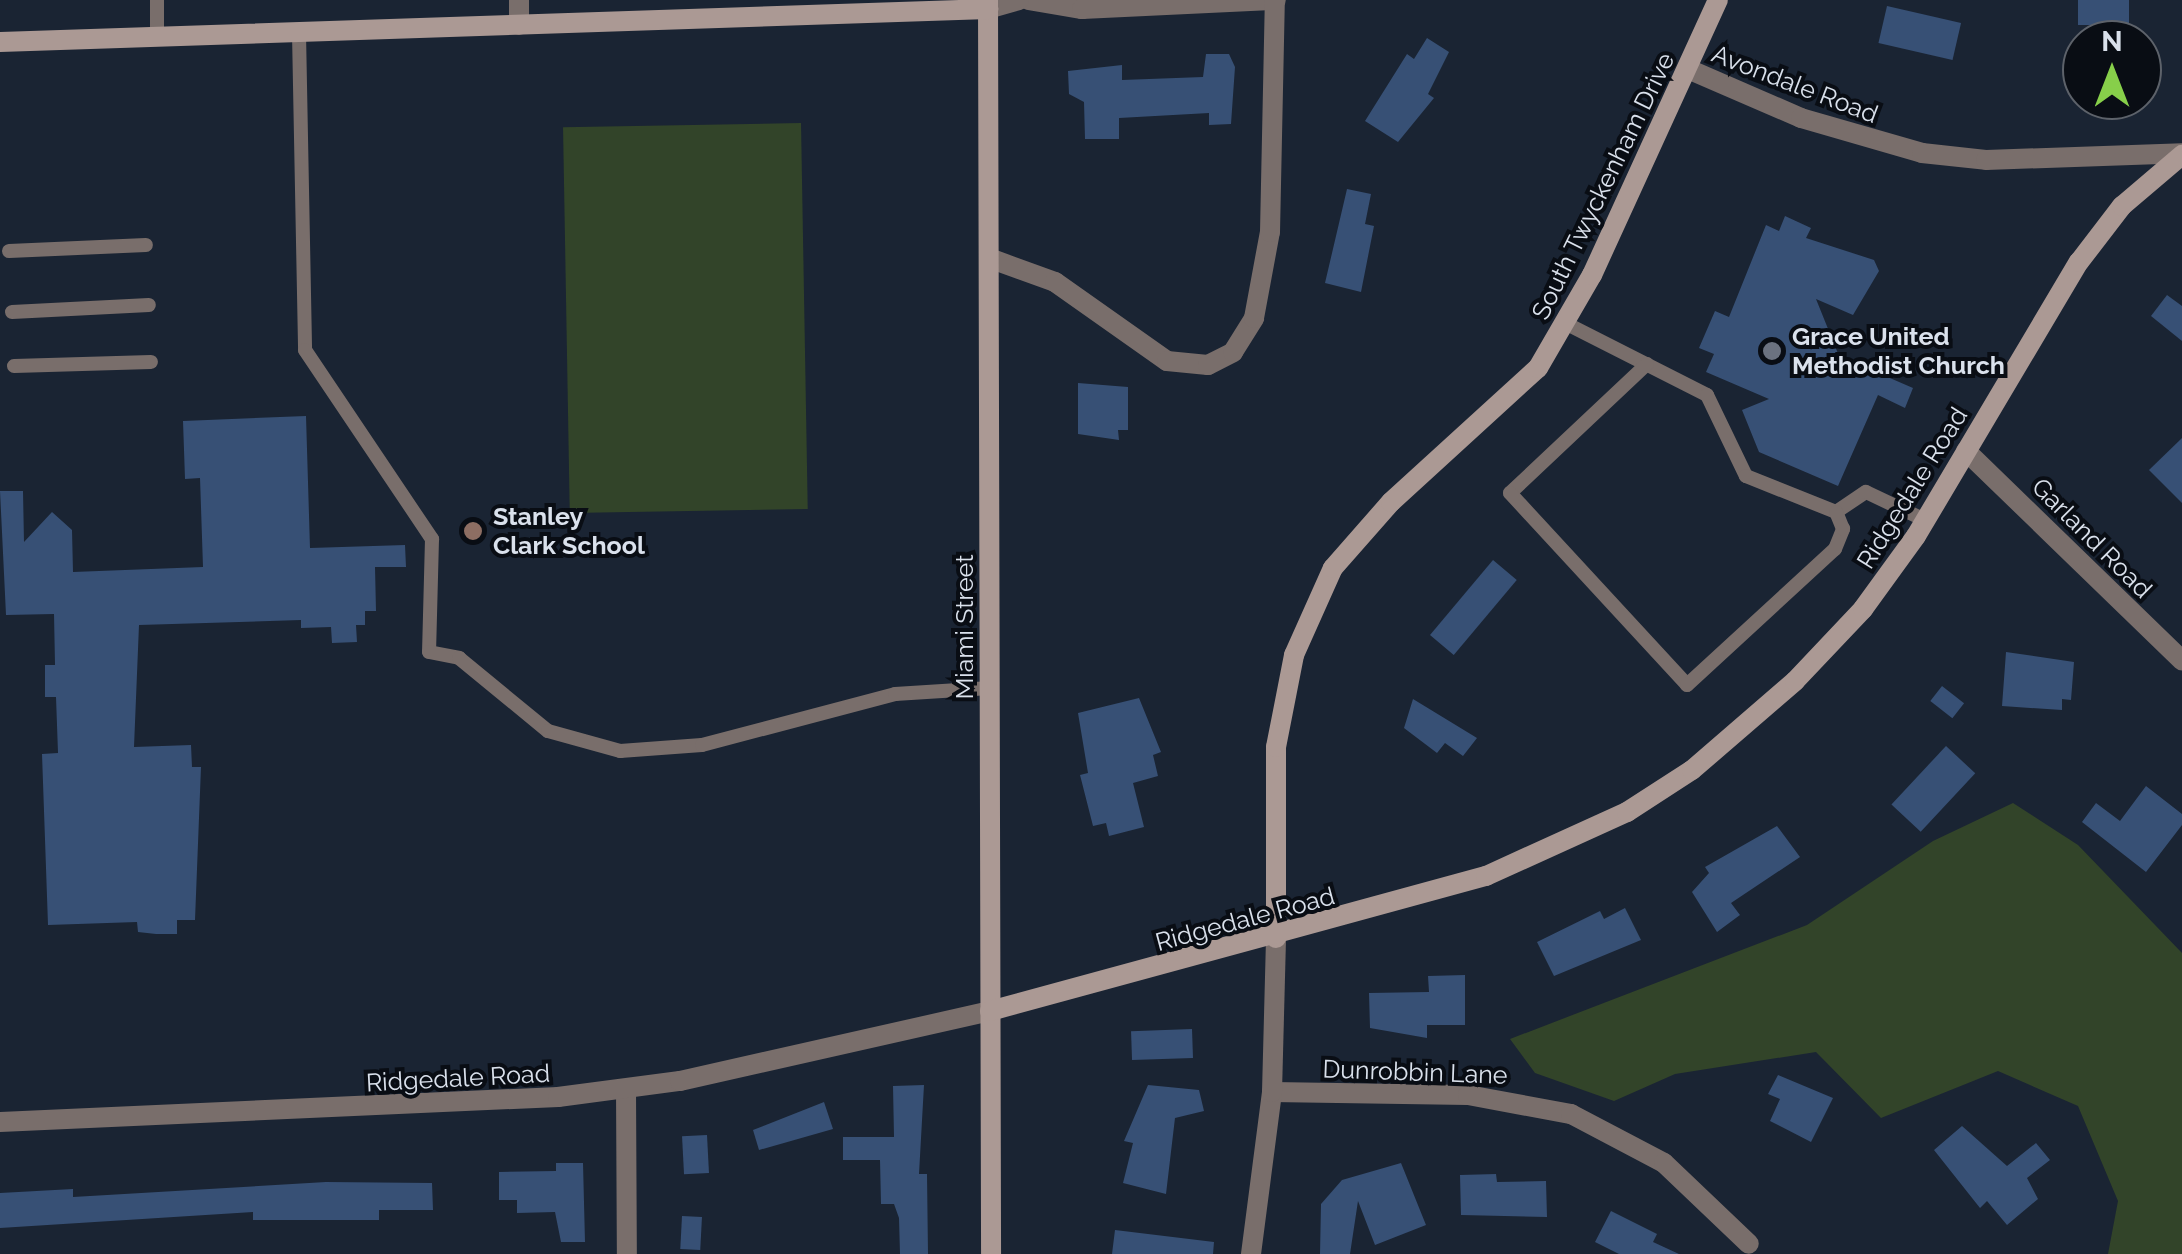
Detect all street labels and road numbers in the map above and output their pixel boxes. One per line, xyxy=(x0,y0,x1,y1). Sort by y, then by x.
street label: Avondale Road xyxy=(1708,39,1882,129)
street label: South Twyckenham Drive xyxy=(1525,47,1681,325)
street label: Ridgedale Road xyxy=(1850,402,1974,574)
street label: Garland Road xyxy=(2026,472,2158,604)
street label: Miami Street xyxy=(949,554,979,700)
street label: Ridgedale Road xyxy=(1152,881,1338,957)
street label: Dunrobbin Lane xyxy=(1322,1054,1508,1090)
street label: Ridgedale Road xyxy=(365,1058,551,1098)

